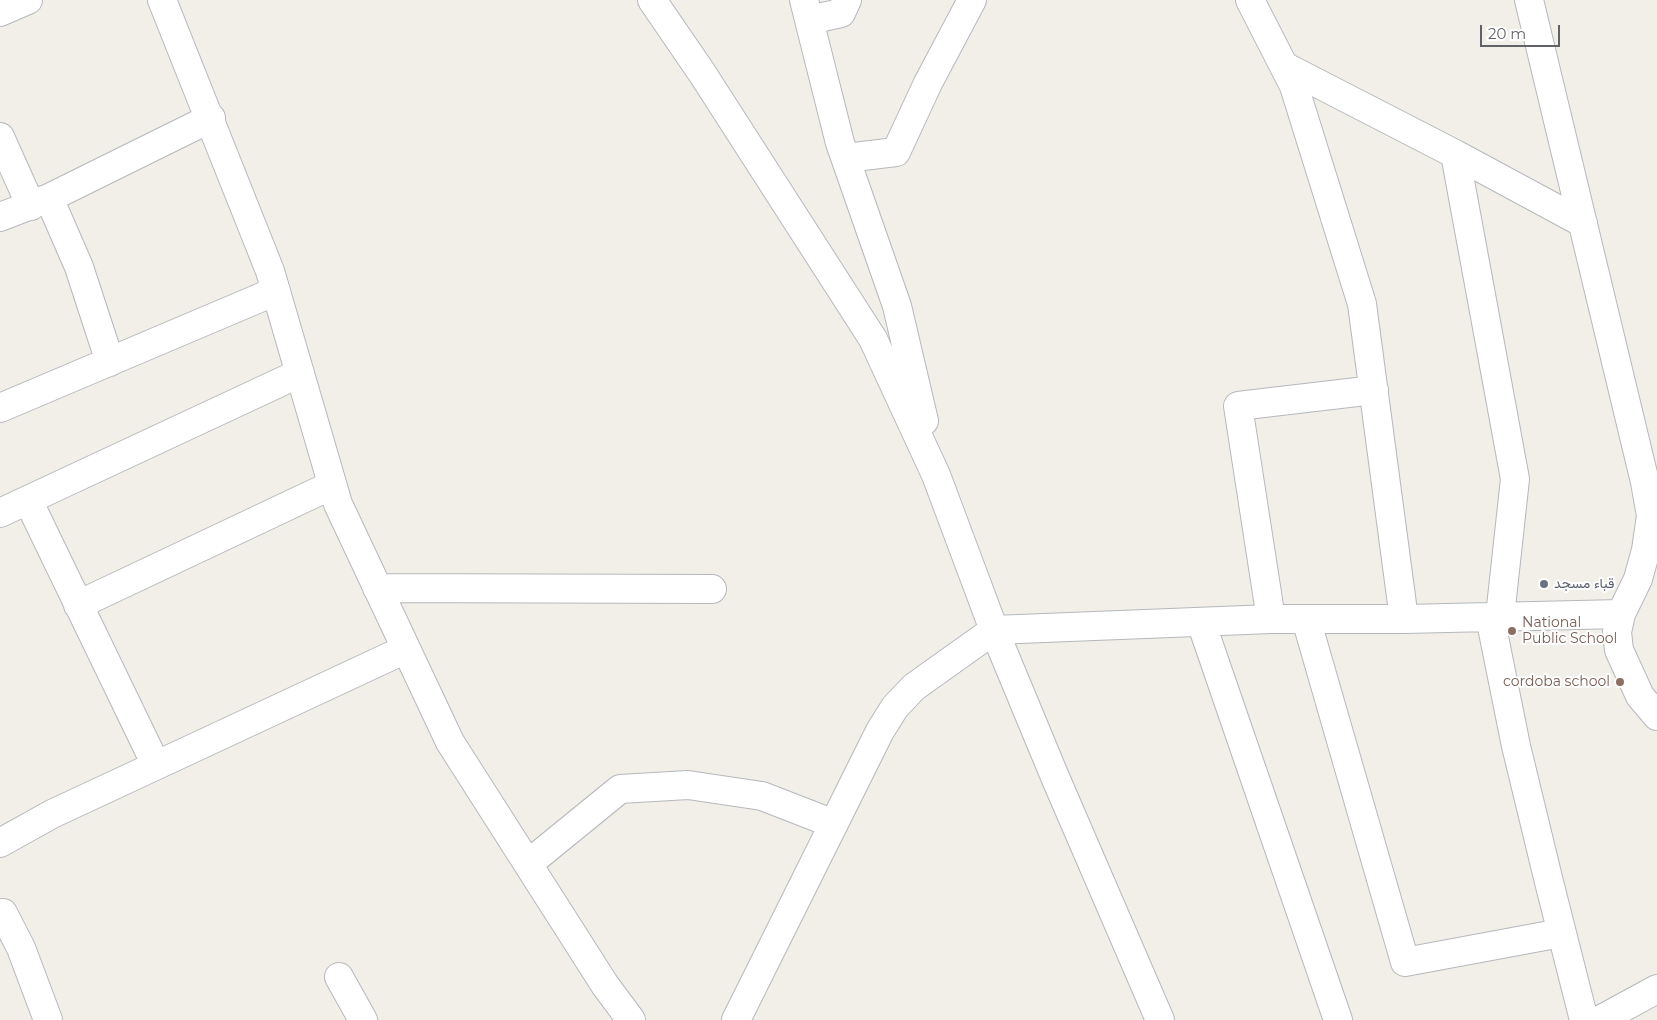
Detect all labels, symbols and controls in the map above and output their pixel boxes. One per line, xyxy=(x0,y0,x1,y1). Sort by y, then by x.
scale bar xyxy=(1482,15,1562,47)
text: 20 m xyxy=(1488,24,1526,43)
place label: قباء مسجد xyxy=(1554,576,1615,592)
marker: قباء مسجد xyxy=(1538,578,1550,590)
place label: National Public School xyxy=(1522,615,1617,648)
marker: National Public School xyxy=(1506,625,1518,637)
place label: cordoba school xyxy=(1503,674,1610,690)
marker: cordoba school xyxy=(1614,676,1626,688)

